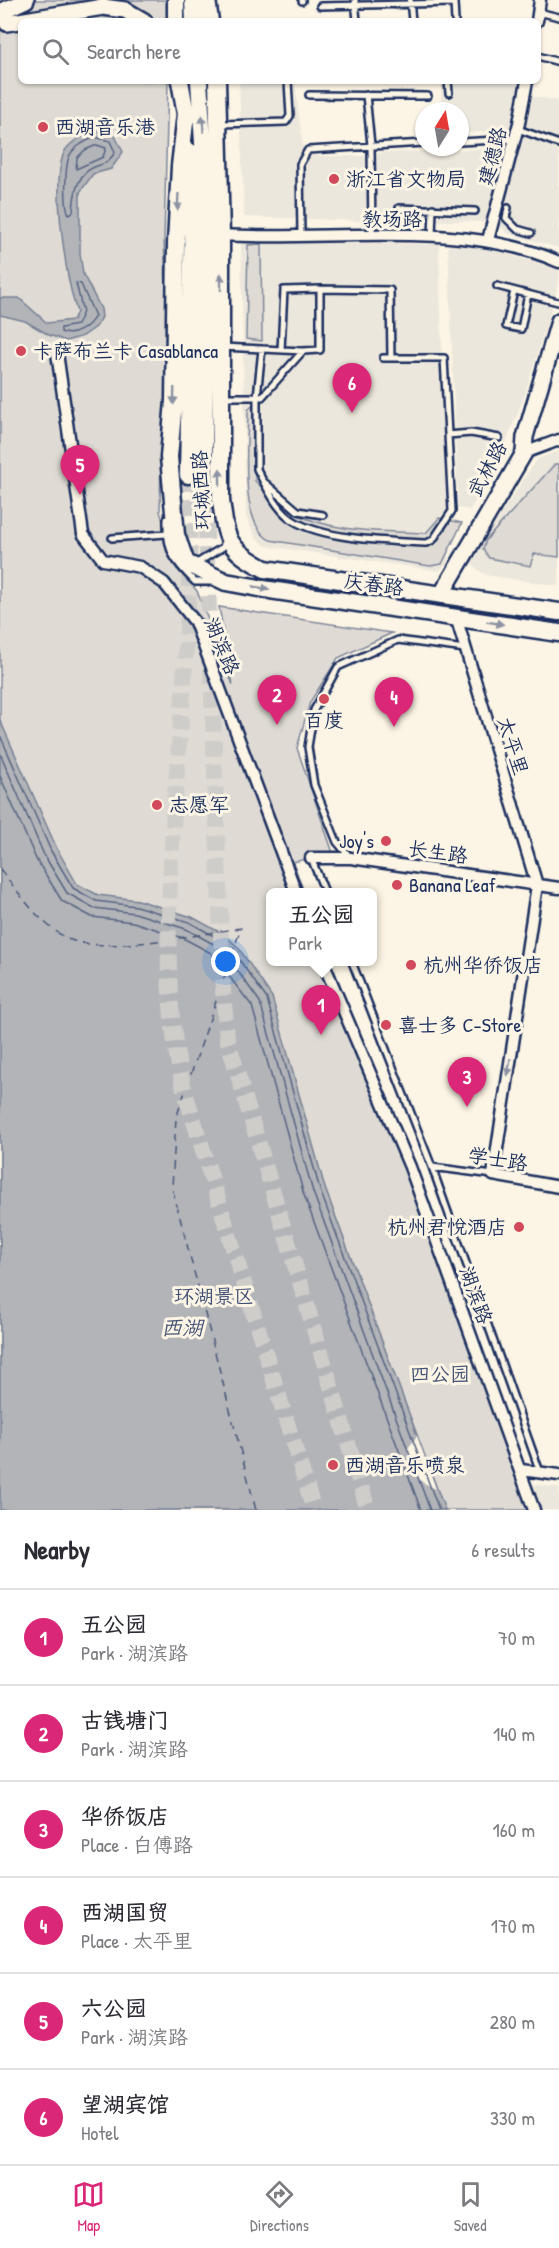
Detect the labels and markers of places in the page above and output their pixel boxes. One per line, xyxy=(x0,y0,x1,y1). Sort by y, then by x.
place label: 西湖音乐港 xyxy=(55,113,155,140)
marker: 西湖音乐港 xyxy=(36,120,50,134)
place label: 浙江省文物局 xyxy=(346,165,466,192)
marker: 浙江省文物局 xyxy=(327,172,341,186)
place label: 卡萨布兰卡 Casablanca xyxy=(33,337,218,364)
marker: 卡萨布兰卡 Casablanca xyxy=(14,344,28,358)
pin: 6 xyxy=(332,364,372,413)
pin: 5 xyxy=(60,446,100,495)
pin: 2 xyxy=(258,676,296,725)
pin: 4 xyxy=(374,678,414,727)
marker: 百度 xyxy=(317,692,331,706)
place label: 百度 xyxy=(304,706,344,733)
place label: 志愿军 xyxy=(169,791,229,818)
marker: 志愿军 xyxy=(150,798,164,812)
place label: Joy's xyxy=(339,827,374,854)
marker: Joy's xyxy=(379,834,393,848)
place label: Banana Leaf xyxy=(409,871,496,898)
marker: Banana Leaf xyxy=(390,878,404,892)
place label: 杭州华侨饭店 xyxy=(423,951,543,978)
marker: 杭州华侨饭店 xyxy=(404,958,418,972)
pin: 1 xyxy=(302,986,340,1035)
place label: 喜士多 C-Store xyxy=(398,1011,521,1038)
marker: 喜士多 C-Store xyxy=(379,1018,393,1032)
pin: 3 xyxy=(448,1058,486,1107)
place label: 杭州君悦酒店 xyxy=(387,1213,507,1240)
marker: 杭州君悦酒店 xyxy=(512,1220,526,1234)
place label: 西湖音乐喷泉 xyxy=(345,1451,465,1478)
marker: 西湖音乐喷泉 xyxy=(326,1458,340,1472)

